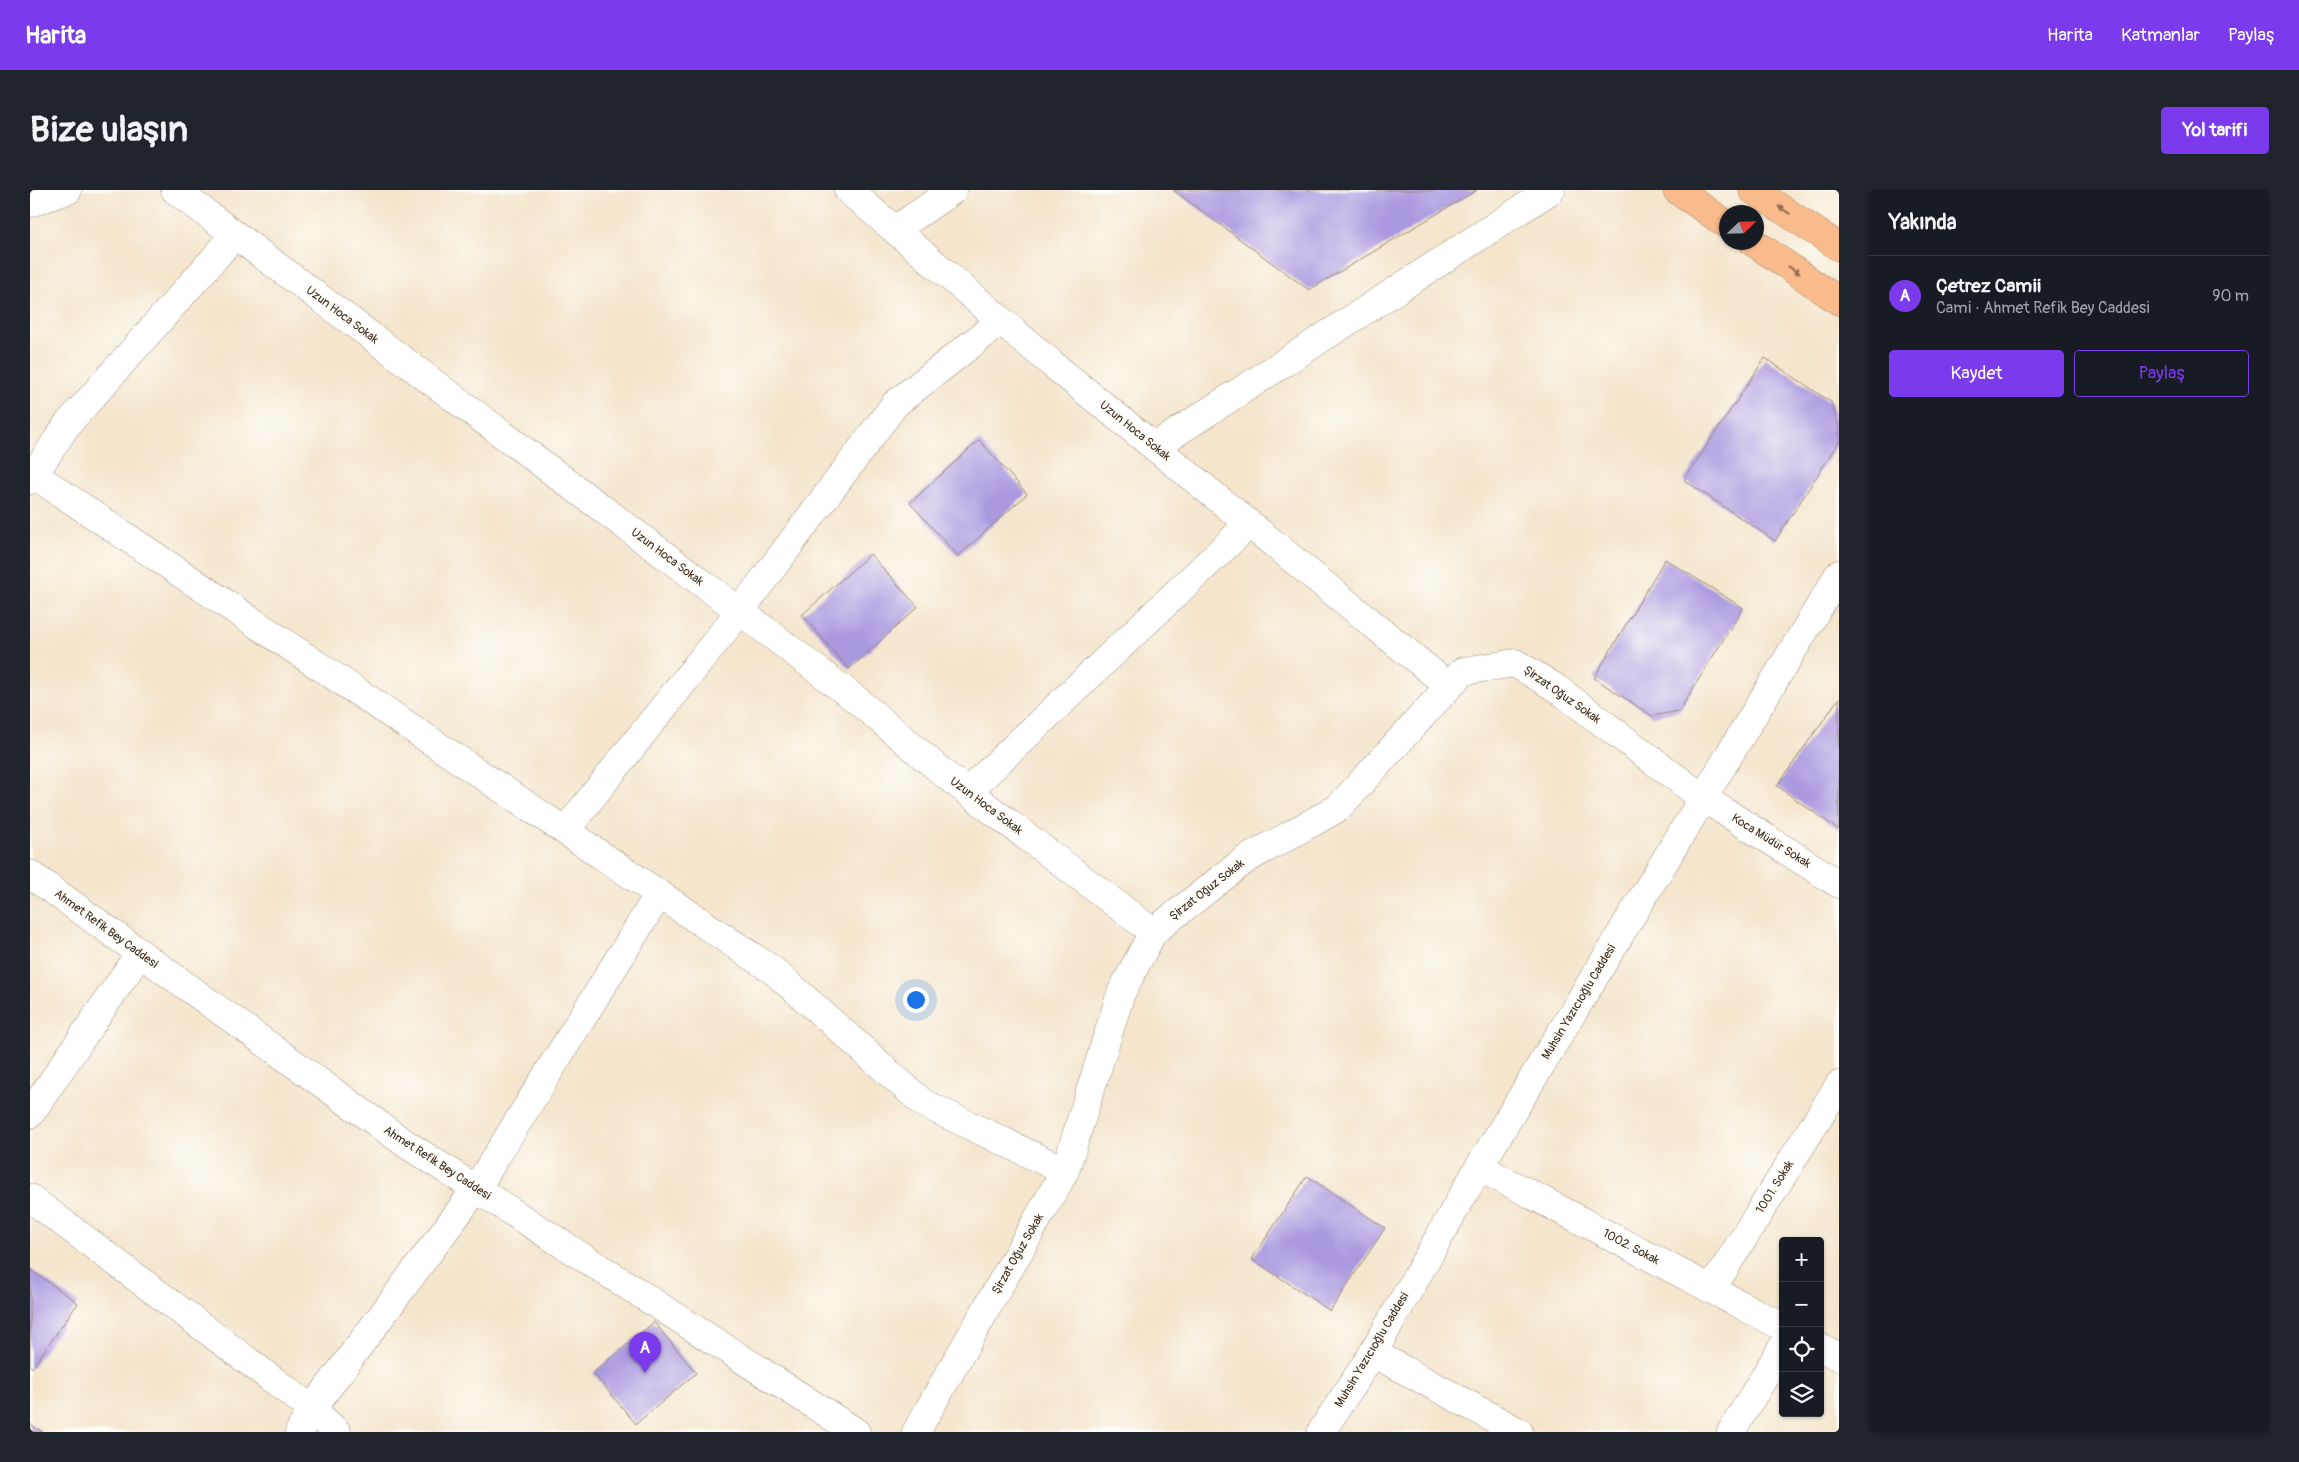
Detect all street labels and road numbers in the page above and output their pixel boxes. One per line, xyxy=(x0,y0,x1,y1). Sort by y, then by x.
street label: Uzun Hoca Sokak xyxy=(303,283,381,347)
street label: Uzun Hoca Sokak xyxy=(1096,398,1174,464)
street label: Uzun Hoca Sokak xyxy=(628,525,706,589)
street label: Şirzat Oğuz Sokak xyxy=(1520,663,1604,727)
street label: Uzun Hoca Sokak xyxy=(947,774,1025,838)
street label: Koca Müdür Sokak xyxy=(1729,811,1813,871)
street label: Şirzat Oğuz Sokak xyxy=(1167,856,1247,924)
street label: Ahmet Refik Bey Caddesi xyxy=(51,886,161,972)
street label: Muhsin Yazıcıoğlu Caddesi xyxy=(1539,941,1619,1062)
street label: Ahmet Refik Bey Caddesi xyxy=(381,1123,494,1203)
street label: 1001. Sokak xyxy=(1753,1158,1797,1216)
street label: Şirzat Oğuz Sokak xyxy=(989,1211,1047,1297)
street label: 1002. Sokak xyxy=(1600,1226,1662,1268)
street label: Muhsin Yazıcıoğlu Caddesi xyxy=(1332,1289,1412,1410)

